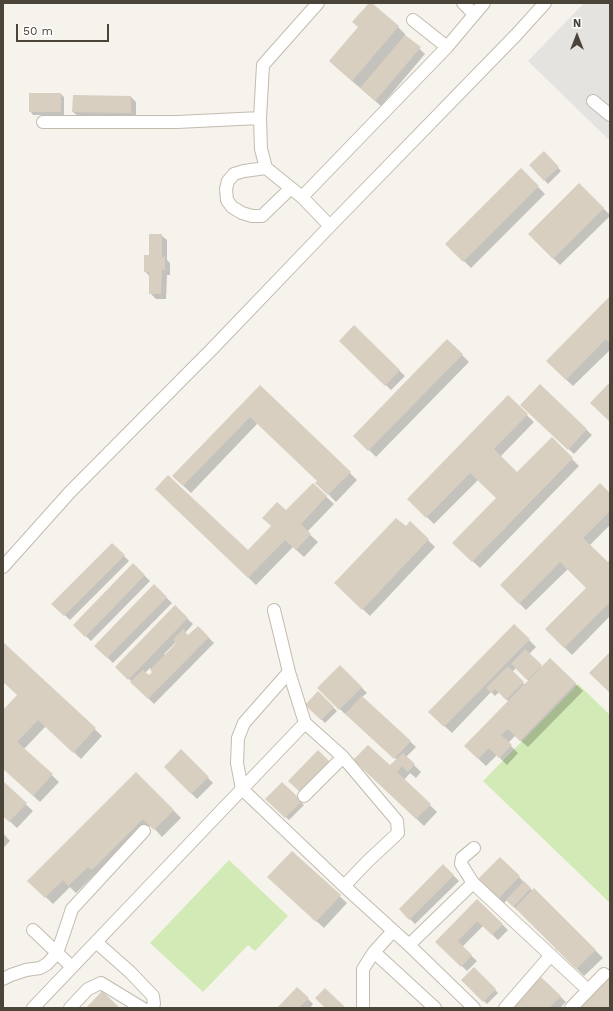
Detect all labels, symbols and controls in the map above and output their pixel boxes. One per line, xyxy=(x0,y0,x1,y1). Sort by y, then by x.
scale bar xyxy=(18,16,111,42)
north arrow xyxy=(557,16,597,56)
text: N xyxy=(573,17,581,30)
text: 50 m xyxy=(23,24,53,38)

